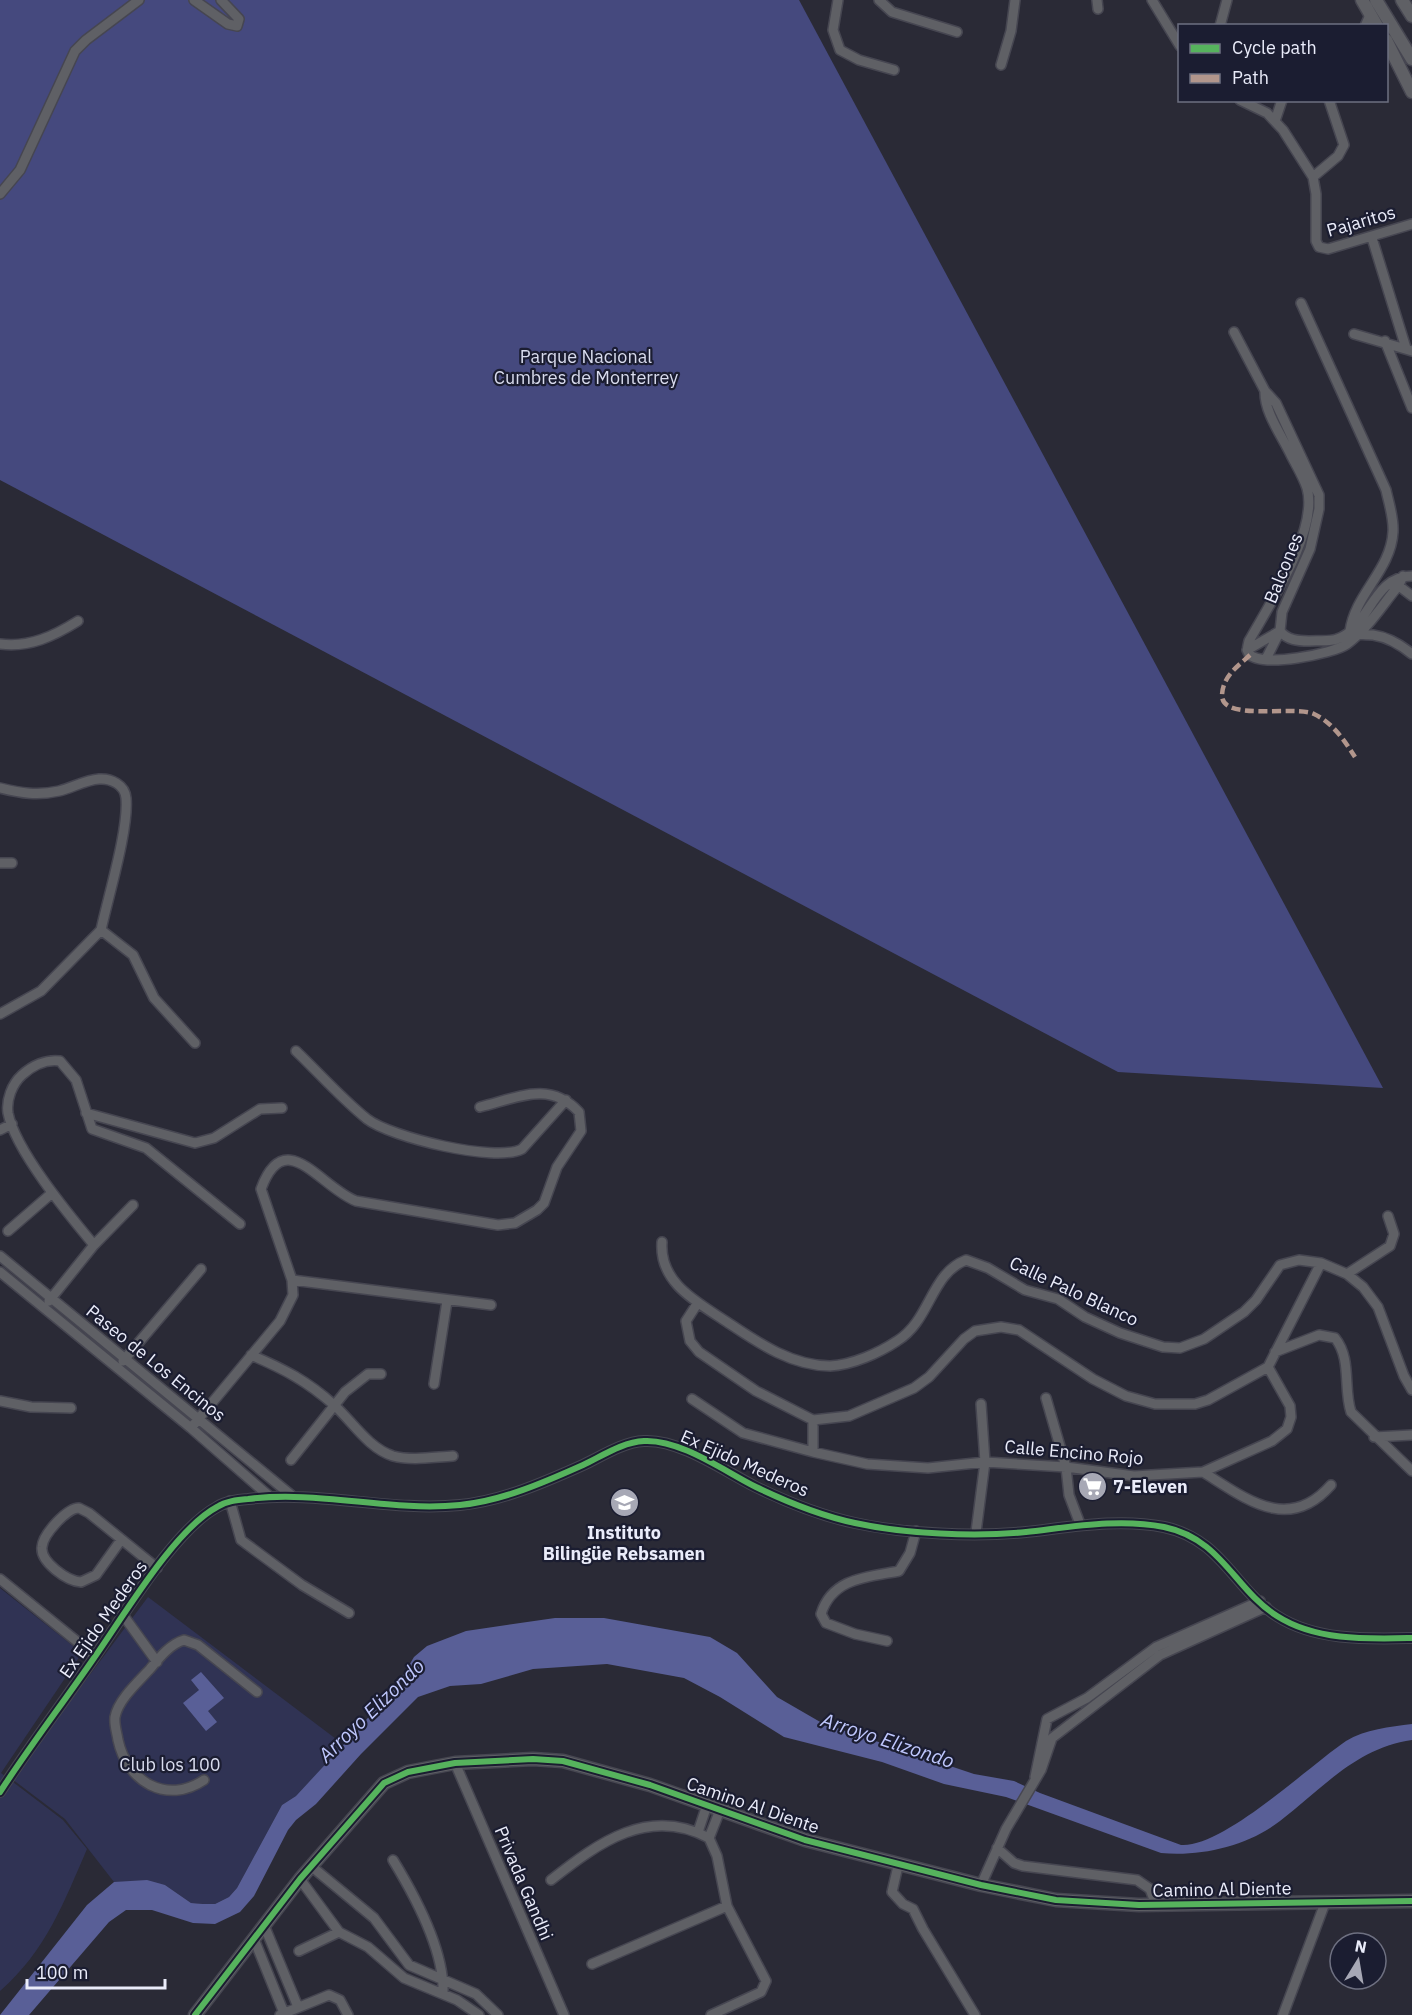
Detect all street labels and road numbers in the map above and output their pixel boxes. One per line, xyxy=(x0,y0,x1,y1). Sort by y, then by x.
street label: Pajaritos xyxy=(1324,200,1398,242)
street label: Balcones xyxy=(1258,529,1308,607)
street label: Calle Palo Blanco xyxy=(1006,1251,1142,1331)
street label: Paseo de Los Encinos xyxy=(81,1300,231,1426)
street label: Ex Ejido Mederos xyxy=(677,1424,813,1502)
street label: Calle Encino Rojo xyxy=(1004,1434,1144,1470)
street label: Ex Ejido Mederos xyxy=(54,1556,152,1682)
street label: Camino Al Diente xyxy=(684,1771,823,1839)
street label: Privada Gandhi xyxy=(490,1822,558,1944)
street label: Camino Al Diente xyxy=(1152,1876,1292,1902)

